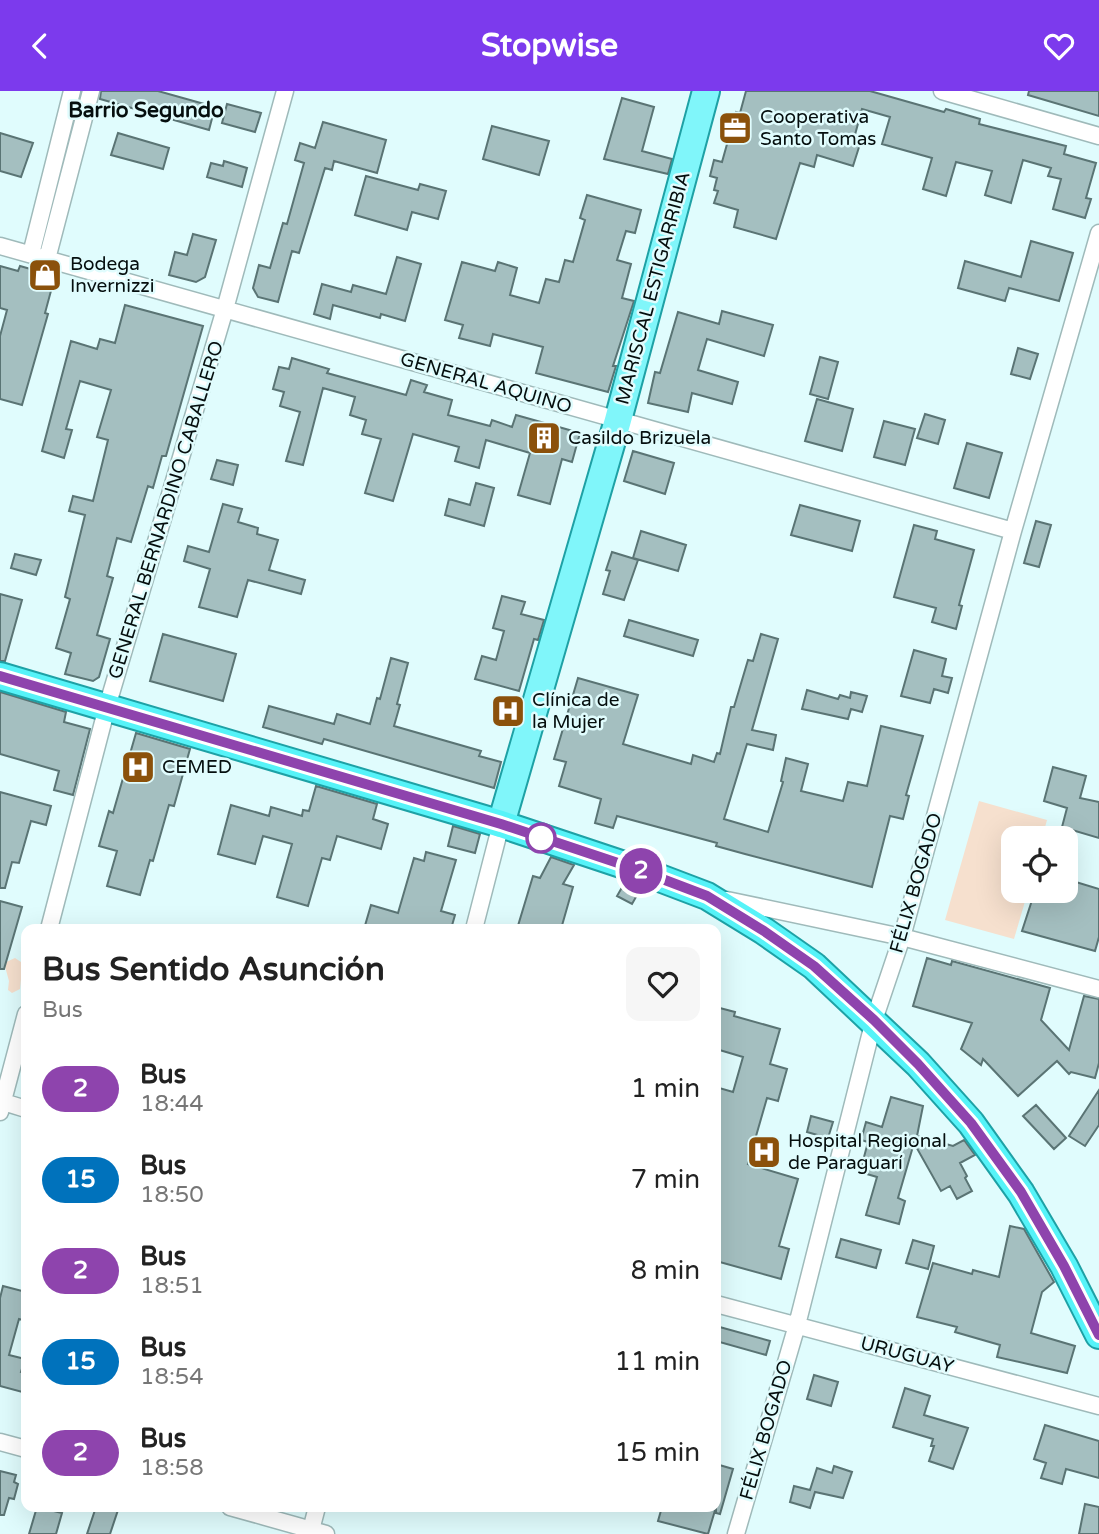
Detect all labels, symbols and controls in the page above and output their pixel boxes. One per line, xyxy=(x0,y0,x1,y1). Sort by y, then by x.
icon: back xyxy=(21,27,59,65)
text: Stopwise xyxy=(481,27,618,65)
icon: heart xyxy=(1040,27,1078,65)
district label: Barrio Segundo xyxy=(68,98,224,123)
place label: Cooperativa Santo Tomas xyxy=(760,106,877,150)
office icon: Cooperativa Santo Tomas xyxy=(716,109,754,147)
street label: MARISCAL ESTIGARRIBIA xyxy=(611,169,695,407)
place label: Bodega Invernizzi xyxy=(70,253,155,297)
shop icon: Bodega Invernizzi xyxy=(26,256,64,294)
street label: GENERAL BERNARDINO CABALLERO xyxy=(104,338,228,682)
street label: GENERAL AQUINO xyxy=(398,348,574,418)
building icon: Casildo Brizuela xyxy=(525,419,563,457)
place label: Casildo Brizuela xyxy=(568,427,711,449)
place label: Clínica de la Mujer xyxy=(532,689,619,733)
hospital icon: Clínica de la Mujer xyxy=(489,692,527,730)
hospital icon: CEMED xyxy=(119,748,157,786)
place label: CEMED xyxy=(162,756,232,778)
street label: FÉLIX BOGADO xyxy=(886,810,946,956)
unlabelled marker xyxy=(526,823,556,853)
map controls xyxy=(1001,826,1078,903)
button: locate xyxy=(1001,826,1078,903)
line badge: 2 xyxy=(618,848,664,894)
text: 2 xyxy=(633,856,649,885)
button: heart xyxy=(626,947,700,1021)
text: Bus Sentido Asunción xyxy=(42,950,385,989)
text: Bus xyxy=(42,996,83,1024)
text: Bus xyxy=(140,1059,186,1090)
text: 1 min xyxy=(631,1073,700,1104)
text: 2 xyxy=(73,1074,88,1103)
text: 18:44 xyxy=(140,1090,204,1118)
place label: Hospital Regional de Paraguarí xyxy=(788,1130,947,1174)
hospital icon: Hospital Regional de Paraguarí xyxy=(745,1133,783,1171)
text: Bus xyxy=(140,1150,186,1181)
text: 7 min xyxy=(631,1164,700,1195)
text: 15 xyxy=(65,1165,96,1194)
text: 18:50 xyxy=(140,1181,204,1209)
text: Bus xyxy=(140,1241,186,1272)
text: 8 min xyxy=(631,1255,700,1286)
text: 2 xyxy=(73,1256,88,1285)
text: 18:51 xyxy=(140,1272,204,1300)
text: Bus xyxy=(140,1332,186,1363)
street label: URUGUAY xyxy=(858,1332,956,1378)
text: 11 min xyxy=(614,1346,700,1377)
text: 15 xyxy=(65,1347,96,1376)
street label: FÉLIX BOGADO xyxy=(736,1357,796,1503)
text: 18:54 xyxy=(140,1363,204,1391)
text: Bus xyxy=(140,1423,186,1454)
text: 15 min xyxy=(614,1437,700,1468)
text: 2 xyxy=(73,1438,88,1467)
text: 18:58 xyxy=(140,1454,204,1482)

